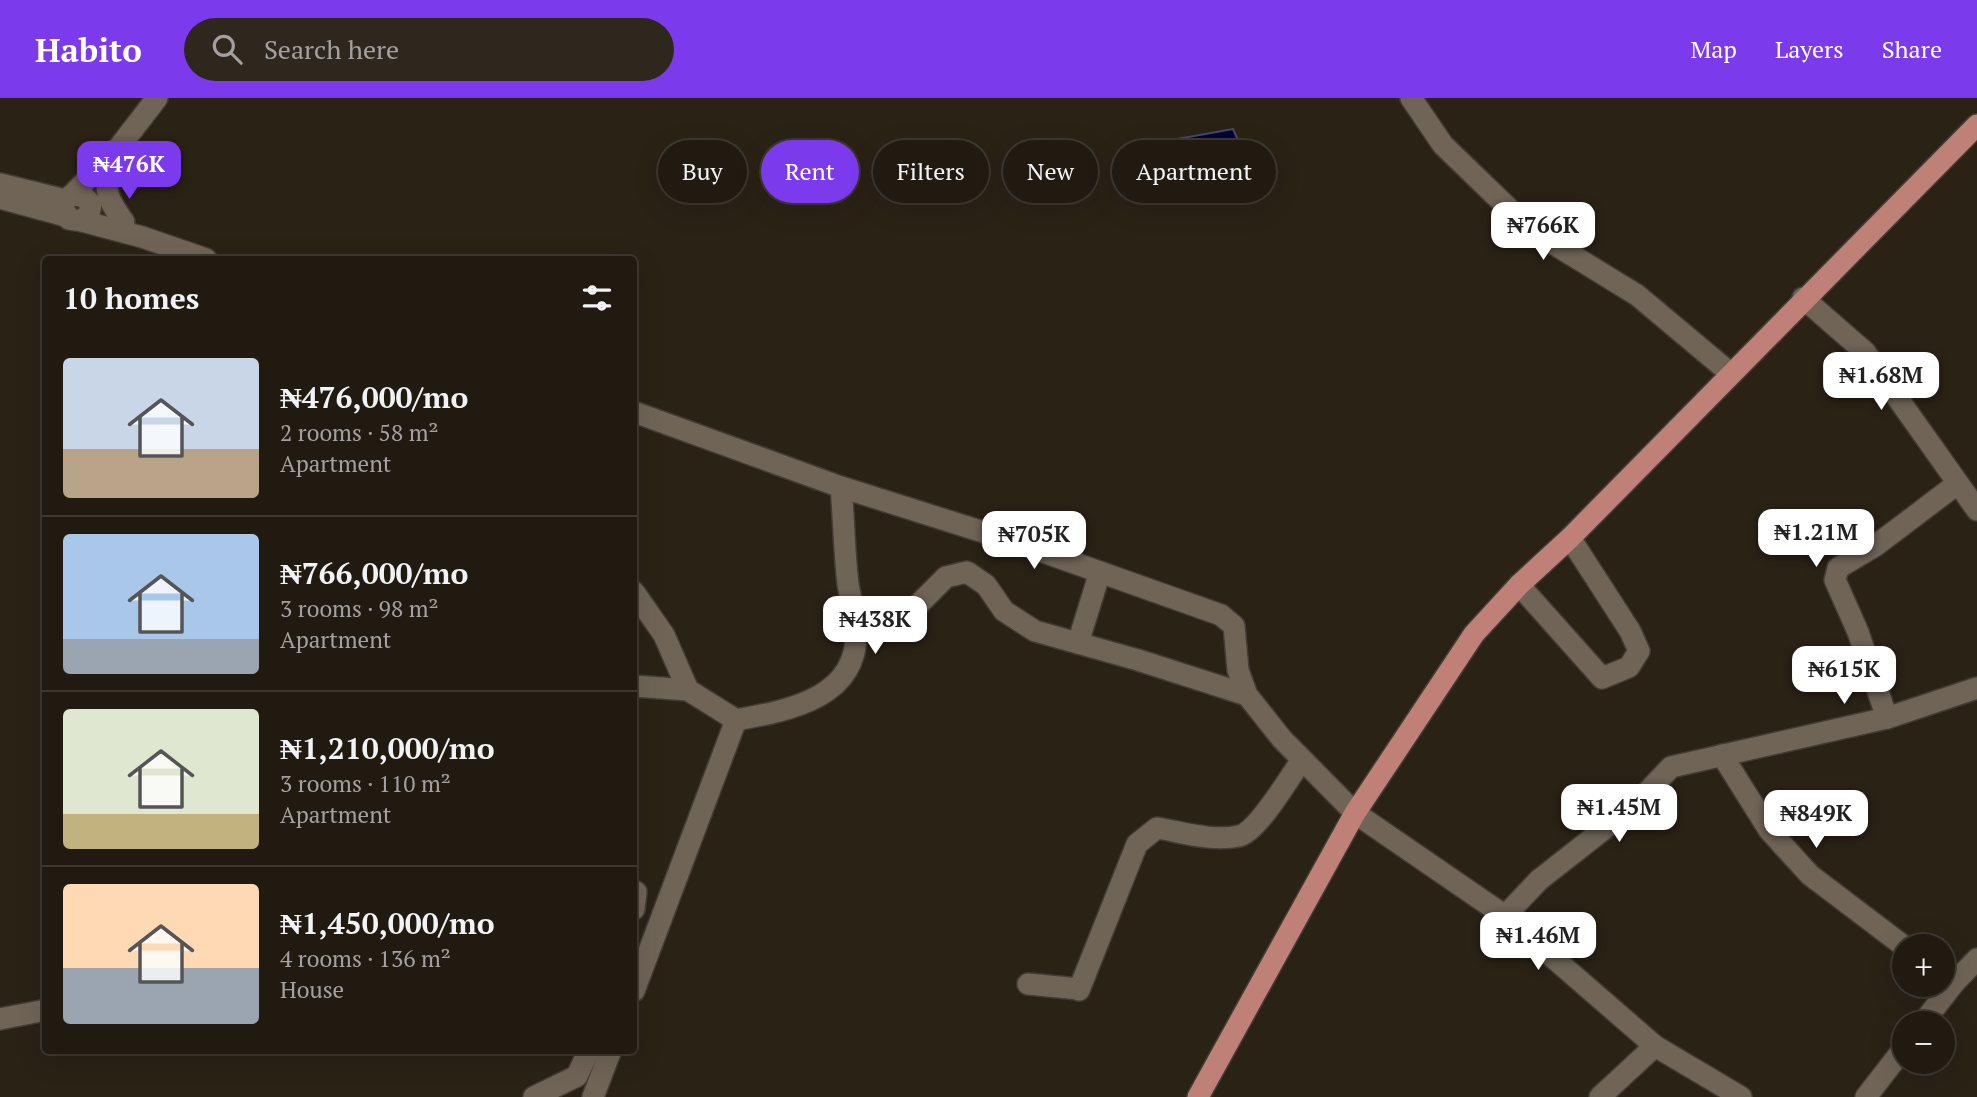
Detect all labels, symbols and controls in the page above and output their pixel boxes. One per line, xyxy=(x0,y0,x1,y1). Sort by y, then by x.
search box xyxy=(184,18,674,81)
text: Habito xyxy=(35,28,142,71)
icon: search xyxy=(208,30,246,68)
text: Search here xyxy=(264,32,399,66)
text: Map xyxy=(1690,33,1737,65)
text: Layers xyxy=(1775,33,1844,65)
text: Share xyxy=(1882,33,1942,65)
chip: Buy xyxy=(658,140,747,203)
chip: Rent xyxy=(761,140,859,203)
chip: Filters xyxy=(873,140,989,203)
chip: New xyxy=(1003,140,1098,203)
chip: Apartment xyxy=(1112,140,1276,203)
pin: ₦476K xyxy=(80,141,178,201)
text: ₦476K xyxy=(93,148,165,179)
pin: ₦766K xyxy=(1494,202,1592,262)
text: ₦766K xyxy=(1507,209,1579,240)
text: 10 homes xyxy=(63,278,199,318)
icon: filters xyxy=(578,279,616,317)
pin: ₦1.68M xyxy=(1824,352,1938,412)
text: ₦1.68M xyxy=(1839,359,1923,390)
text: ₦476,000/mo xyxy=(280,377,468,417)
icon: home xyxy=(119,386,203,470)
text: 2 rooms · 58 m² xyxy=(280,417,439,448)
text: Apartment xyxy=(280,448,391,479)
pin: ₦1.21M xyxy=(1759,510,1873,569)
pin: ₦705K xyxy=(985,512,1083,571)
text: ₦1.21M xyxy=(1774,516,1858,547)
text: ₦705K xyxy=(998,518,1070,549)
text: ₦766,000/mo xyxy=(280,553,468,593)
icon: home xyxy=(119,562,203,646)
text: 3 rooms · 98 m² xyxy=(280,593,439,624)
pin: ₦438K xyxy=(826,596,924,656)
text: ₦438K xyxy=(839,603,911,634)
text: Apartment xyxy=(280,624,391,655)
pin: ₦615K xyxy=(1795,646,1893,706)
text: ₦615K xyxy=(1808,653,1880,684)
text: ₦1,210,000/mo xyxy=(280,728,495,768)
icon: home xyxy=(119,737,203,821)
text: 3 rooms · 110 m² xyxy=(280,768,451,799)
pin: ₦1.45M xyxy=(1562,784,1676,844)
pin: ₦849K xyxy=(1767,790,1865,850)
text: ₦1.45M xyxy=(1577,791,1661,822)
text: ₦849K xyxy=(1780,797,1852,828)
text: Apartment xyxy=(280,799,391,830)
text: ₦1,450,000/mo xyxy=(280,903,495,943)
icon: home xyxy=(119,912,203,996)
pin: ₦1.46M xyxy=(1481,912,1595,972)
text: ₦1.46M xyxy=(1496,919,1580,950)
map controls xyxy=(1892,934,1955,1074)
button: + xyxy=(1892,934,1955,997)
text: 4 rooms · 136 m² xyxy=(280,943,451,974)
text: House xyxy=(280,974,344,1005)
button: − xyxy=(1892,1011,1955,1074)

